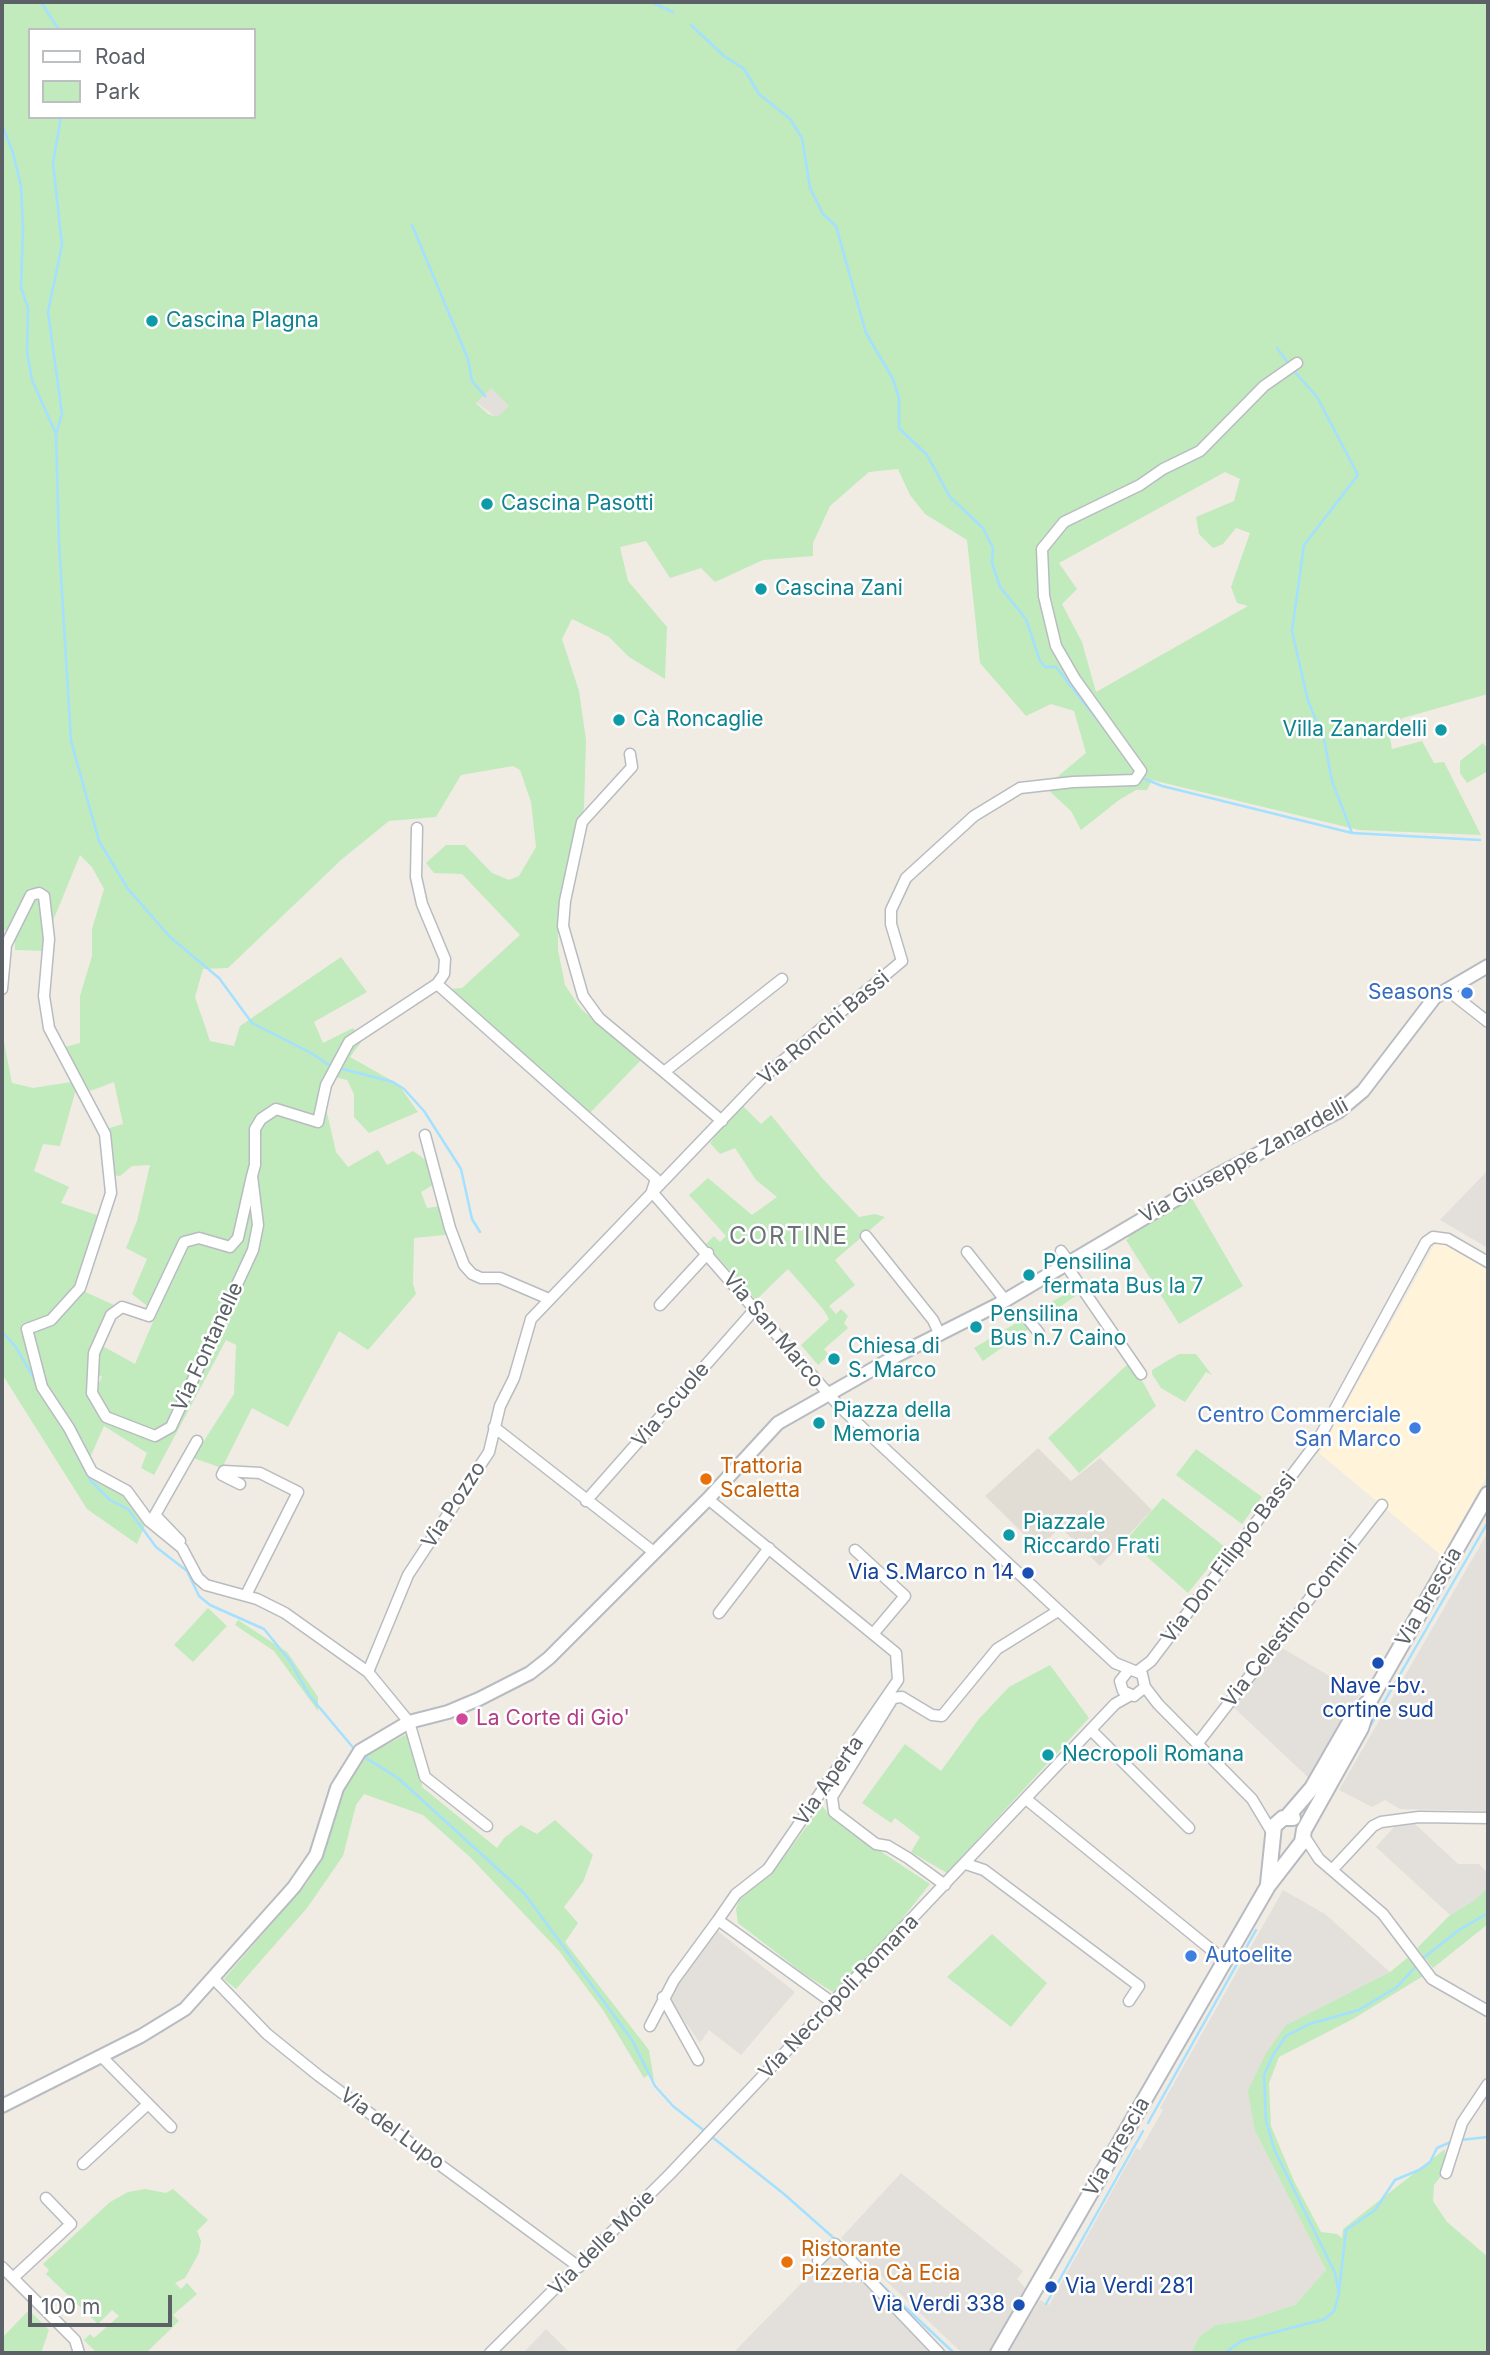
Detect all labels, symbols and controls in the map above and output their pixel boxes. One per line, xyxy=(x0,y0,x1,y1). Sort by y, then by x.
legend xyxy=(28,28,256,119)
text: Road xyxy=(95,44,146,69)
text: Park xyxy=(95,79,140,104)
place label: Cascina Plagna xyxy=(166,308,319,334)
marker: Cascina Plagna xyxy=(144,313,160,329)
place label: Cascina Pasotti xyxy=(501,491,654,517)
marker: Cascina Pasotti xyxy=(479,496,495,512)
place label: Cascina Zani xyxy=(775,576,903,602)
marker: Cascina Zani xyxy=(753,581,769,597)
place label: Cà Roncaglie xyxy=(633,707,764,733)
marker: Cà Roncaglie xyxy=(611,712,627,728)
place label: Villa Zanardelli xyxy=(1282,717,1427,743)
marker: Villa Zanardelli xyxy=(1433,722,1449,738)
street label: Via Ronchi Bassi xyxy=(753,966,895,1090)
place label: Seasons xyxy=(1368,980,1453,1006)
marker: Seasons xyxy=(1459,985,1475,1001)
street label: Via Giuseppe Zanardelli xyxy=(1135,1093,1353,1229)
district label: CORTINE xyxy=(730,1223,848,1251)
place label: Pensilina fermata Bus la 7 xyxy=(1043,1250,1203,1300)
street label: Via San Marco xyxy=(717,1267,829,1393)
marker: Pensilina fermata Bus la 7 xyxy=(1021,1267,1037,1283)
street label: Via Fontanelle xyxy=(167,1278,249,1416)
place label: Pensilina Bus n.7 Caino xyxy=(990,1302,1126,1352)
marker: Pensilina Bus n.7 Caino xyxy=(968,1319,984,1335)
place label: Chiesa di S. Marco xyxy=(848,1334,940,1384)
marker: Chiesa di S. Marco xyxy=(826,1351,842,1367)
street label: Via Scuole xyxy=(627,1357,715,1453)
place label: Piazza della Memoria xyxy=(833,1398,951,1448)
place label: Centro Commerciale San Marco xyxy=(1197,1403,1401,1453)
marker: Piazza della Memoria xyxy=(811,1415,827,1431)
marker: Centro Commerciale San Marco xyxy=(1407,1420,1423,1436)
place label: Trattoria Scaletta xyxy=(720,1454,803,1504)
street label: Via Pozzo xyxy=(417,1457,491,1553)
street label: Via Don Filippo Bassi xyxy=(1156,1467,1302,1649)
marker: Trattoria Scaletta xyxy=(698,1471,714,1487)
place label: Piazzale Riccardo Frati xyxy=(1023,1510,1160,1560)
marker: Piazzale Riccardo Frati xyxy=(1001,1527,1017,1543)
street label: Via Celestino Comini xyxy=(1217,1535,1363,1713)
street label: Via Brescia xyxy=(1390,1543,1468,1651)
place label: Via S.Marco n 14 xyxy=(848,1560,1014,1586)
marker: Via S.Marco n 14 xyxy=(1020,1565,1036,1581)
marker: Nave -bv. cortine sud xyxy=(1370,1655,1386,1671)
place label: Nave -bv. cortine sud xyxy=(1322,1674,1434,1724)
place label: La Corte di Gio' xyxy=(476,1706,630,1732)
marker: La Corte di Gio' xyxy=(454,1711,470,1727)
street label: Via Aperta xyxy=(789,1731,869,1831)
place label: Necropoli Romana xyxy=(1062,1742,1244,1768)
marker: Necropoli Romana xyxy=(1040,1747,1056,1763)
street label: Via Necropoli Romana xyxy=(754,1909,924,2085)
place label: Autoelite xyxy=(1205,1943,1292,1969)
marker: Autoelite xyxy=(1183,1948,1199,1964)
street label: Via del Lupo xyxy=(335,2083,449,2175)
street label: Via Brescia xyxy=(1078,2093,1156,2201)
street label: Via delle Moie xyxy=(544,2185,660,2301)
place label: Ristorante Pizzeria Cà Ecia xyxy=(801,2237,960,2287)
marker: Ristorante Pizzeria Cà Ecia xyxy=(779,2254,795,2270)
place label: Via Verdi 281 xyxy=(1065,2274,1194,2300)
marker: Via Verdi 281 xyxy=(1043,2279,1059,2295)
scale bar xyxy=(32,2282,175,2326)
place label: Via Verdi 338 xyxy=(872,2292,1005,2318)
text: 100 m xyxy=(41,2294,100,2319)
marker: Via Verdi 338 xyxy=(1011,2297,1027,2313)

